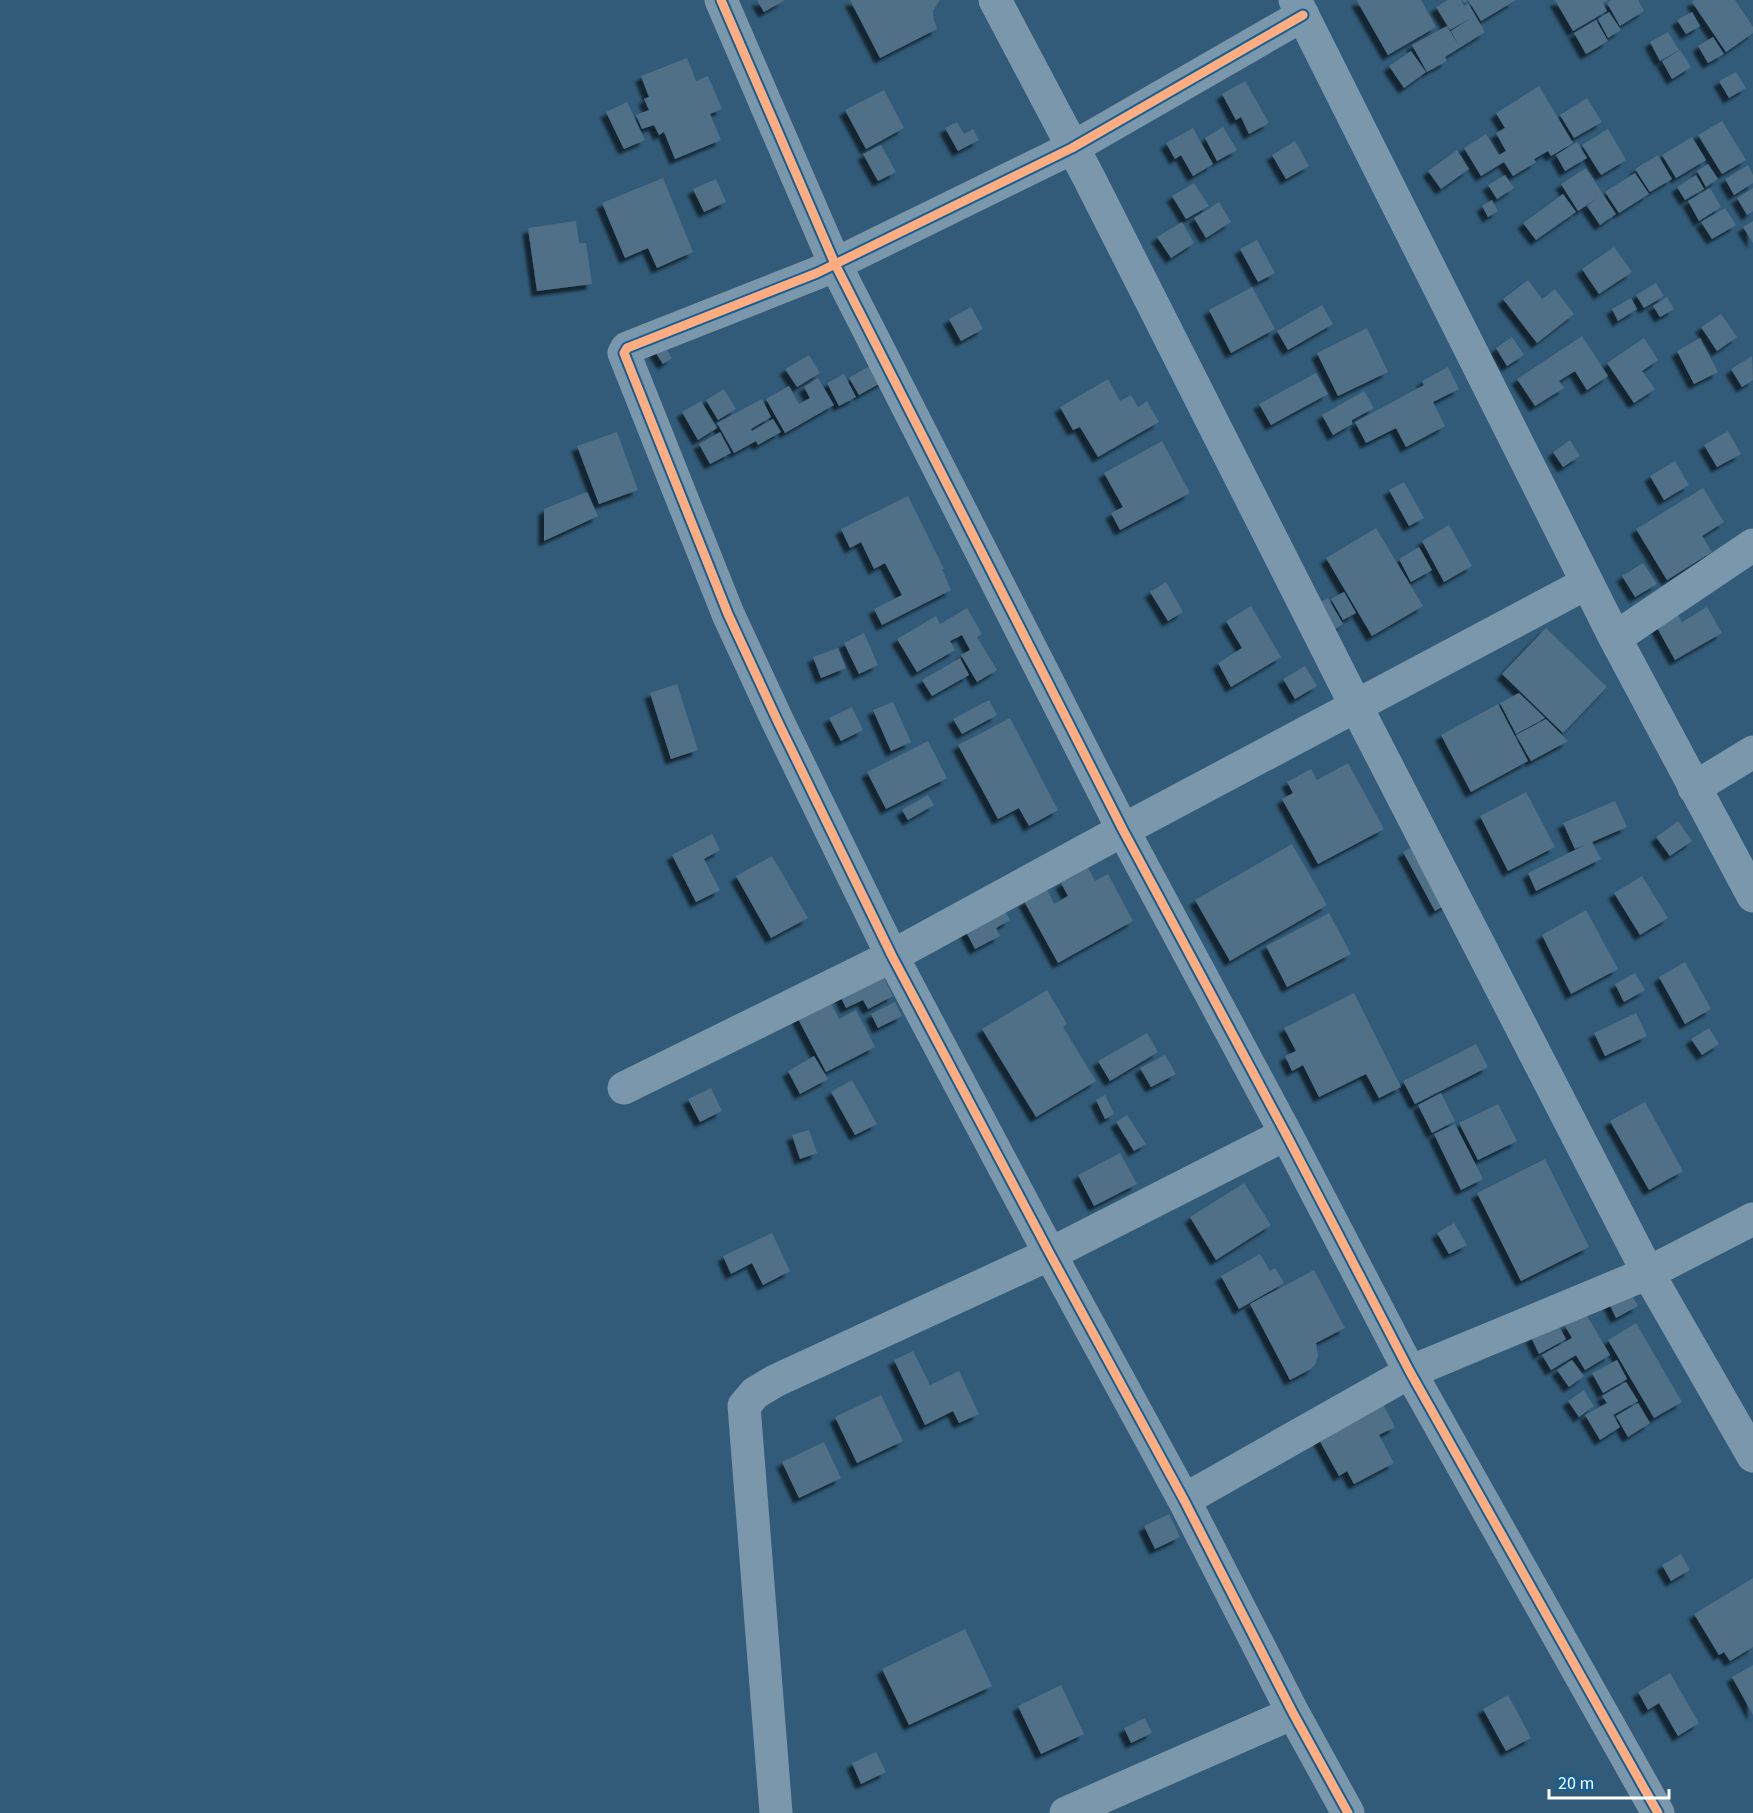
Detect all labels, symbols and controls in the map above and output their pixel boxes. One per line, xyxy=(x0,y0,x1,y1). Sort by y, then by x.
scale bar xyxy=(1549,1762,1669,1800)
text: 20 m xyxy=(1558,1771,1594,1796)

